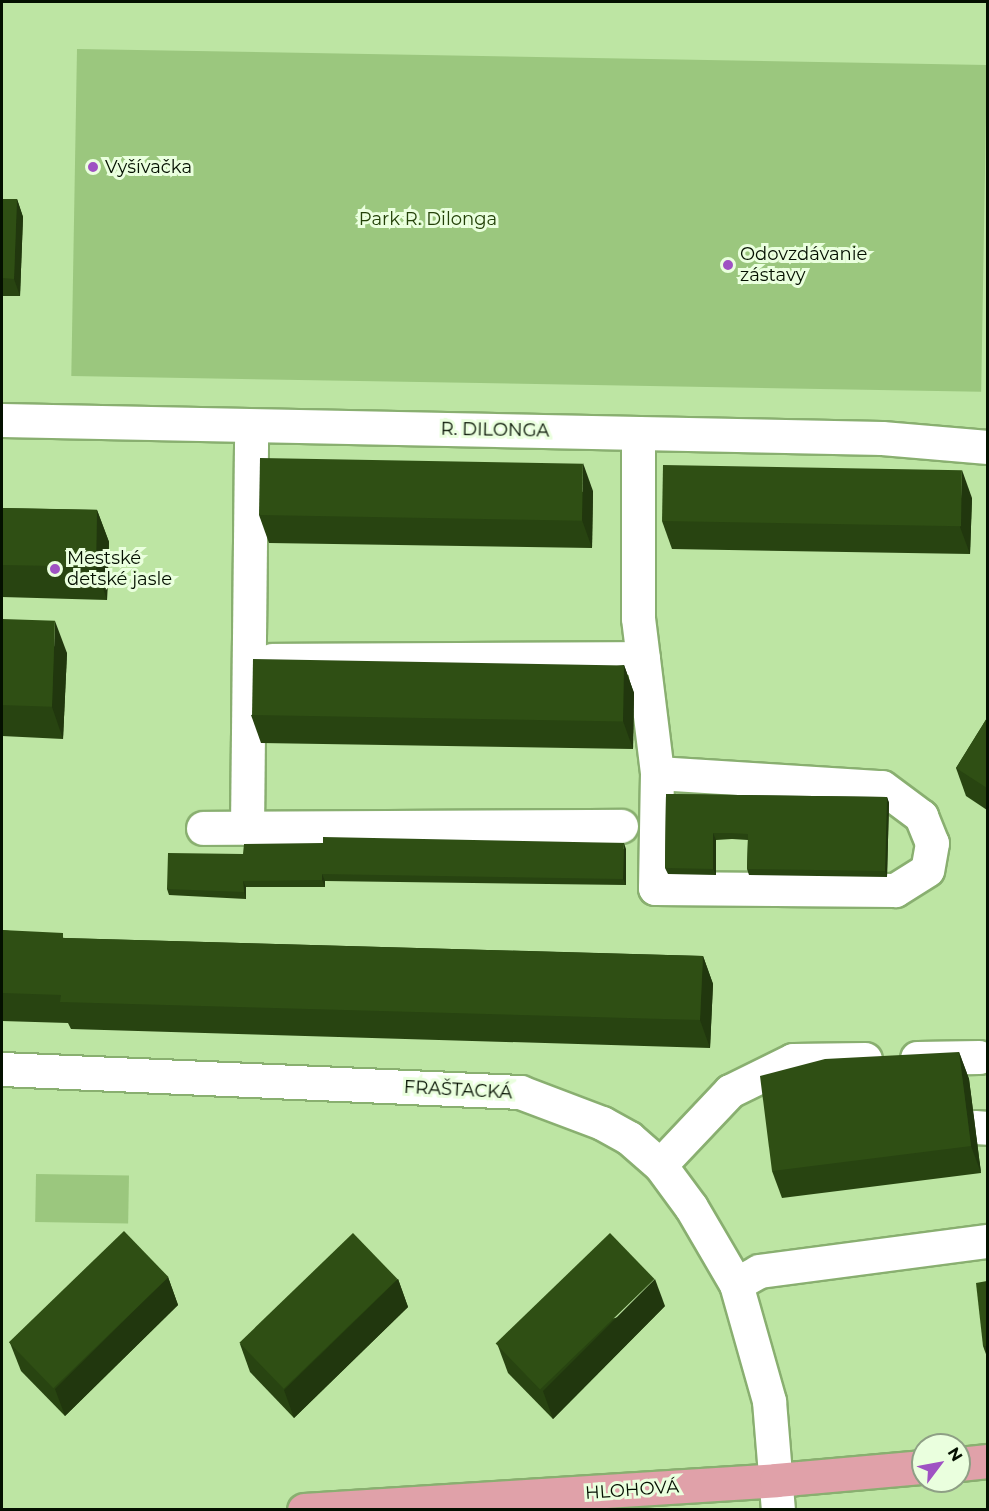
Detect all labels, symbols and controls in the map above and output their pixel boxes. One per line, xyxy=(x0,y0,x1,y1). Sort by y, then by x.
place label: Vyšívačka xyxy=(105,156,192,178)
marker: Vyšívačka xyxy=(86,160,100,174)
park label: Park R. Dilonga xyxy=(359,208,497,230)
place label: Odovzdávanie zástavy xyxy=(740,244,867,286)
marker: Odovzdávanie zástavy xyxy=(721,258,735,272)
street label: R. DILONGA xyxy=(440,418,550,442)
place label: Mestské detské jasle xyxy=(67,548,172,590)
marker: Mestské detské jasle xyxy=(48,562,62,576)
street label: FRAŠTACKÁ xyxy=(403,1076,513,1104)
north arrow xyxy=(911,1433,971,1493)
text: N xyxy=(944,1444,966,1465)
street label: HLOHOVÁ xyxy=(584,1476,680,1504)

